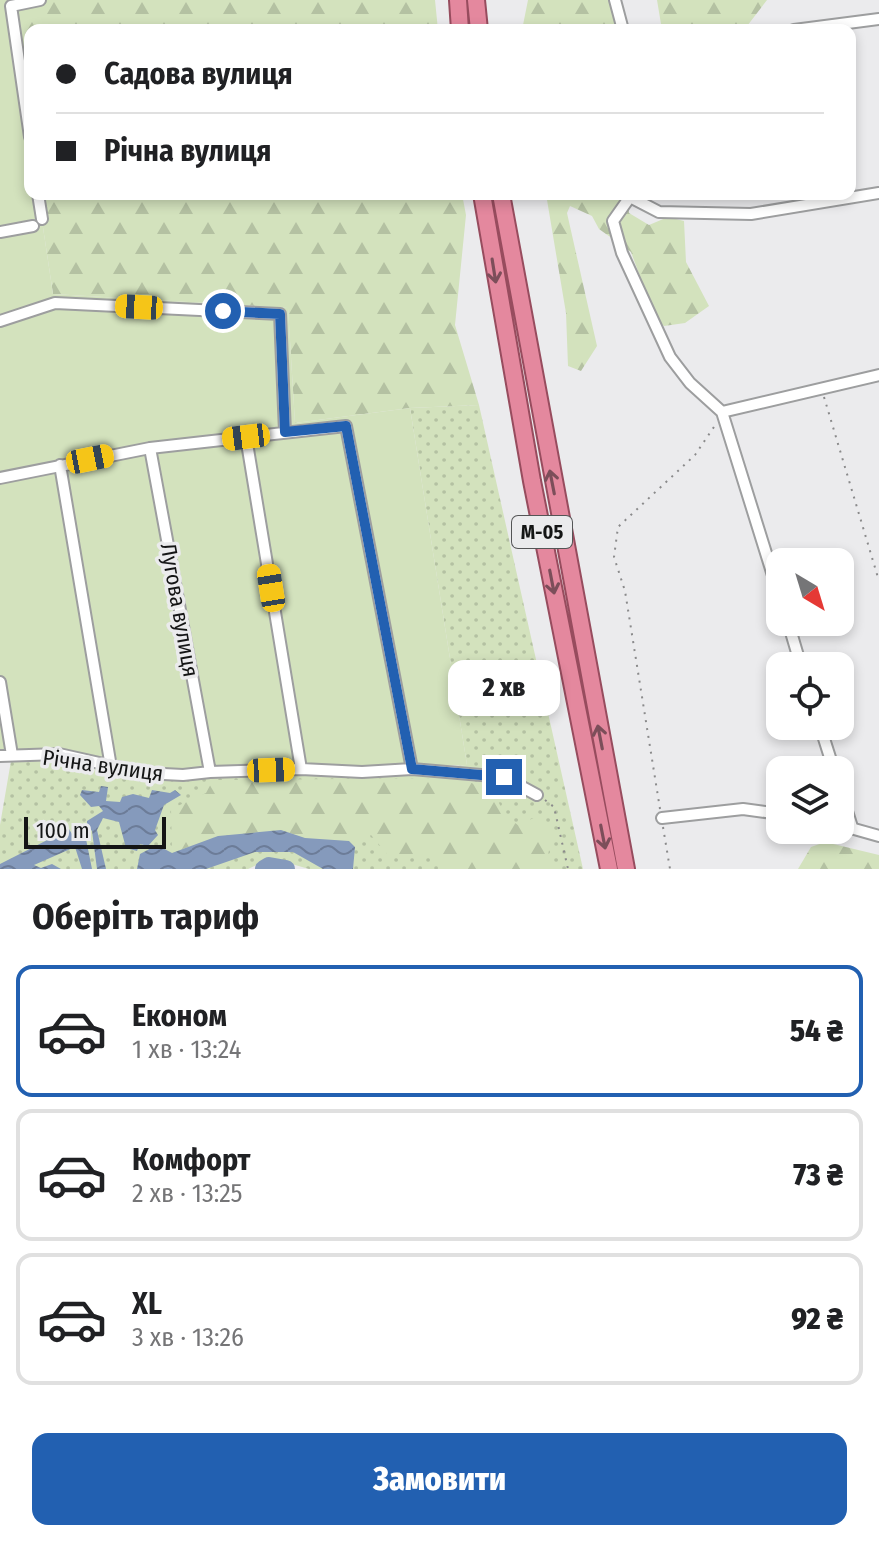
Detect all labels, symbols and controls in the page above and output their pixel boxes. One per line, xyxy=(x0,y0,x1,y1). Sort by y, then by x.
text: Садова вулиця xyxy=(104,56,293,92)
text: Річна вулиця xyxy=(104,133,271,169)
one-way arrow xyxy=(488,258,503,283)
route start xyxy=(205,293,241,329)
car xyxy=(114,294,164,320)
car xyxy=(221,422,271,452)
car xyxy=(64,443,116,475)
one-way arrow xyxy=(544,470,559,495)
road number: М-05 xyxy=(512,516,572,548)
street label: Лугова вулиця xyxy=(154,541,205,679)
north arrow xyxy=(766,548,854,636)
map controls xyxy=(766,548,854,844)
car xyxy=(255,562,287,614)
one-way arrow xyxy=(545,568,560,594)
button: locate xyxy=(766,652,854,740)
callout: 2 хв xyxy=(448,661,560,717)
text: 2 хв xyxy=(483,672,525,703)
one-way arrow xyxy=(592,725,607,751)
street label: Річна вулиця xyxy=(41,744,165,787)
button: layers xyxy=(766,756,854,844)
car xyxy=(247,757,295,783)
route end xyxy=(486,759,522,795)
scale bar xyxy=(24,813,166,849)
text: 100 m xyxy=(36,817,90,844)
one-way arrow xyxy=(596,823,611,849)
text: Оберіть тариф xyxy=(32,895,259,939)
icon: car xyxy=(36,995,108,1067)
text: Економ xyxy=(132,998,227,1034)
text: 54 ₴ xyxy=(790,1013,843,1049)
text: 1 хв · 13:24 xyxy=(132,1034,241,1065)
icon: car xyxy=(36,1139,108,1211)
text: Комфорт xyxy=(132,1142,250,1178)
text: 73 ₴ xyxy=(793,1157,843,1193)
text: 2 хв · 13:25 xyxy=(132,1178,243,1209)
icon: car xyxy=(36,1283,108,1355)
text: XL xyxy=(132,1286,162,1322)
text: 92 ₴ xyxy=(791,1301,843,1337)
text: 3 хв · 13:26 xyxy=(132,1322,244,1353)
button: Замовити xyxy=(32,1433,847,1525)

